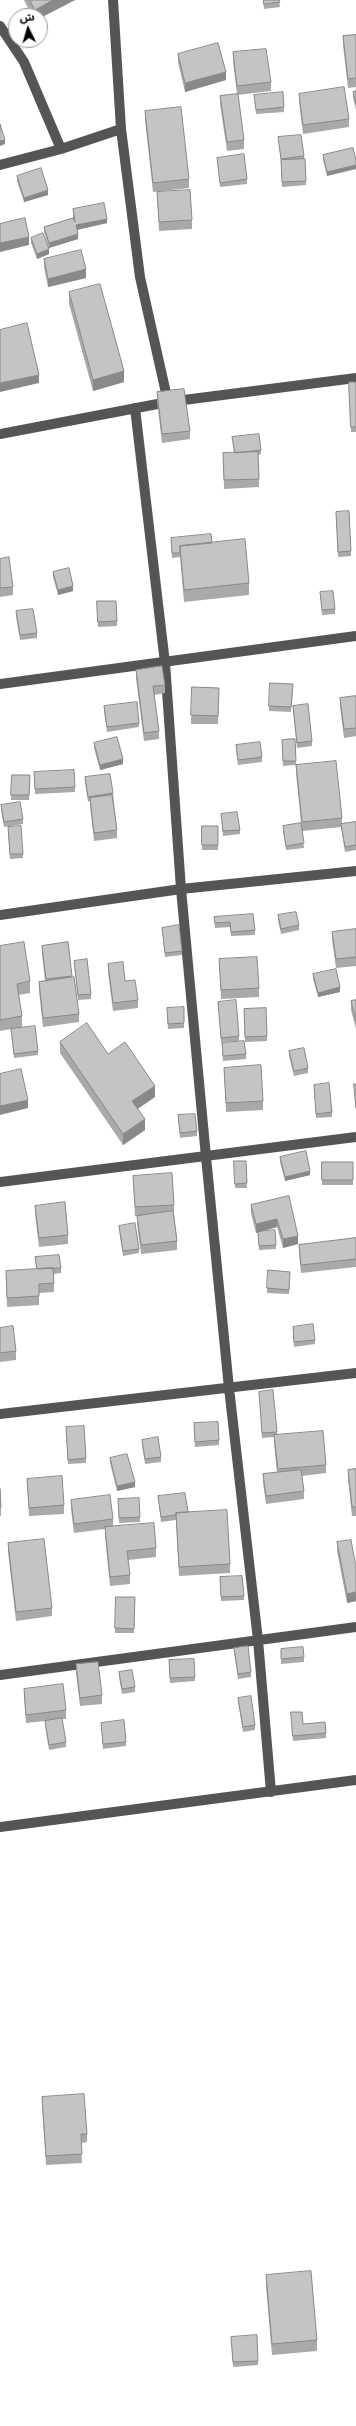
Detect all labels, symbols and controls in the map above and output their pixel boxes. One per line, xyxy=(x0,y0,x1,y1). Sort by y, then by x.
north arrow xyxy=(8,8,48,48)
text: ش xyxy=(19,9,35,25)

